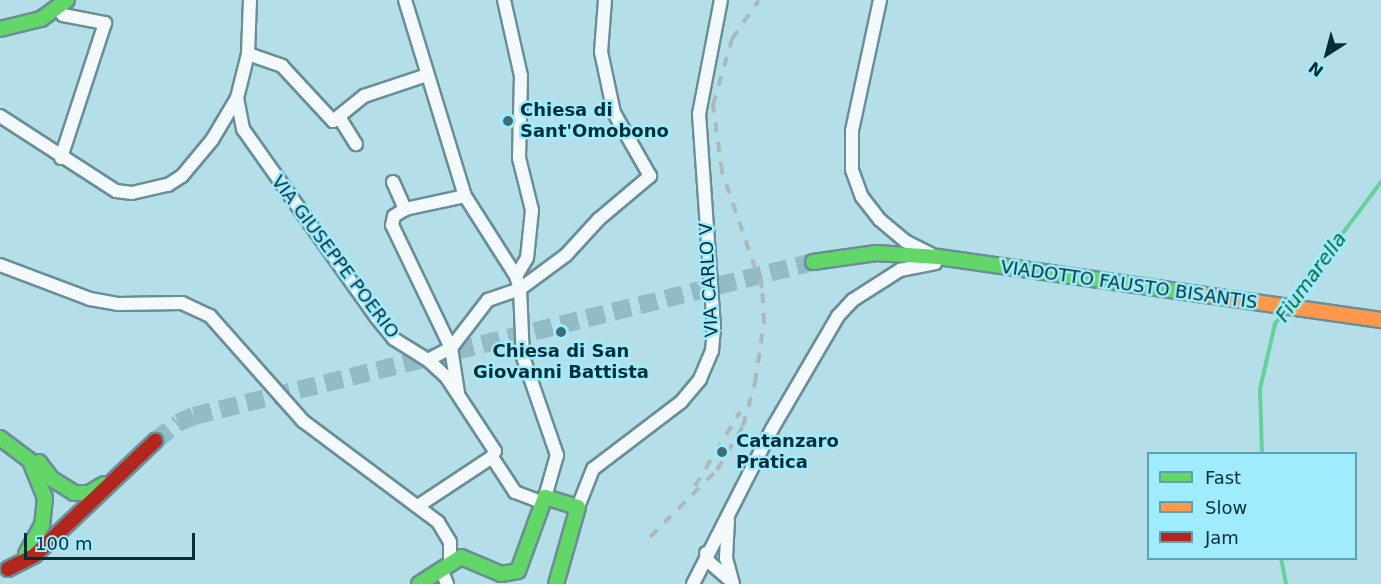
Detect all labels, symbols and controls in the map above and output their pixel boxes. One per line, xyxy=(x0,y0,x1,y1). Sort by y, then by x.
north arrow xyxy=(1297,24,1357,84)
text: N xyxy=(1305,57,1327,81)
place label: Chiesa di Sant'Omobono xyxy=(520,100,669,142)
marker: Chiesa di Sant'Omobono xyxy=(501,114,515,128)
street label: VIA GIUSEPPE POERIO xyxy=(267,171,403,343)
street label: VIA CARLO V xyxy=(695,222,723,338)
water label: Fiumarella xyxy=(1270,227,1352,327)
street label: VIADOTTO FAUSTO BISANTIS xyxy=(999,256,1259,314)
marker: Chiesa di San Giovanni Battista xyxy=(554,325,568,339)
place label: Chiesa di San Giovanni Battista xyxy=(473,341,649,384)
place label: Catanzaro Pratica xyxy=(736,431,839,474)
marker: Catanzaro Pratica xyxy=(713,443,731,461)
legend xyxy=(1147,452,1357,560)
text: Fast xyxy=(1205,467,1241,488)
text: Slow xyxy=(1205,497,1247,518)
scale bar xyxy=(27,521,198,559)
text: Jam xyxy=(1205,527,1239,548)
text: 100 m xyxy=(35,533,93,554)

